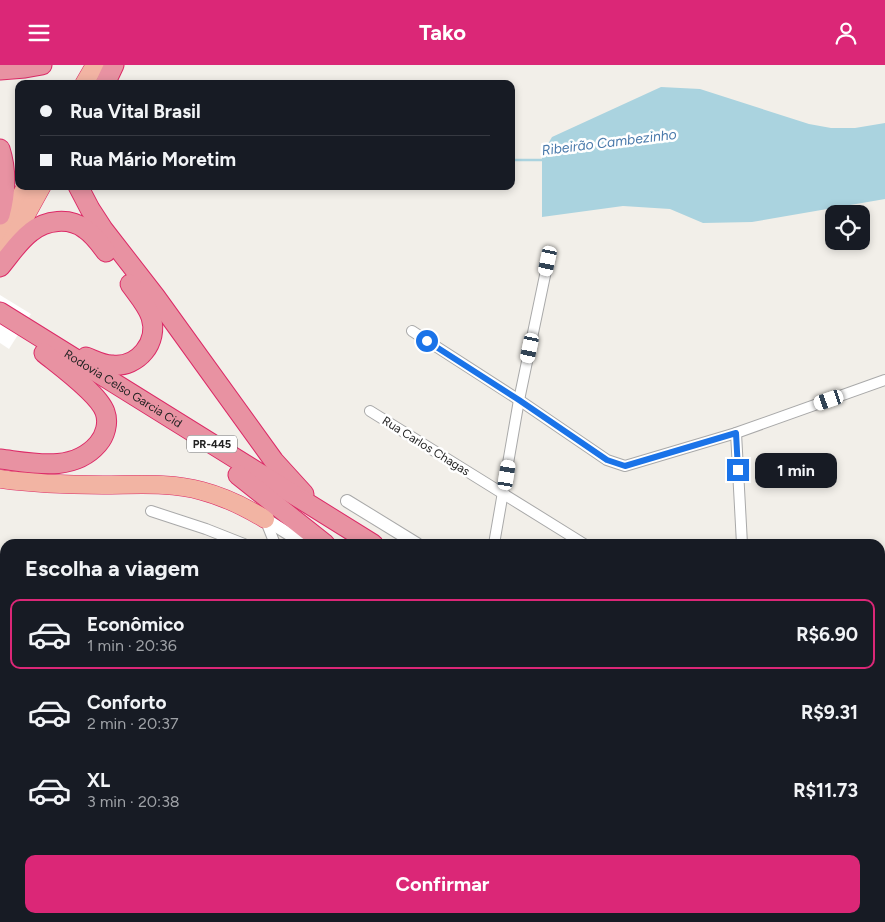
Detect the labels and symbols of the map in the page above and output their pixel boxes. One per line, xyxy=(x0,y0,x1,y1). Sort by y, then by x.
water label: Ribeirão Cambezinho xyxy=(541,126,677,159)
car xyxy=(537,245,558,277)
route start xyxy=(416,330,438,352)
car xyxy=(519,332,540,364)
street label: Rodovia Celso Garcia Cid xyxy=(62,347,185,430)
car xyxy=(812,388,845,412)
street label: Rua Carlos Chagas xyxy=(380,413,473,479)
road number: PR-445 xyxy=(187,435,237,453)
callout: 1 min xyxy=(756,453,838,487)
car xyxy=(497,459,516,491)
route end xyxy=(727,459,749,481)

